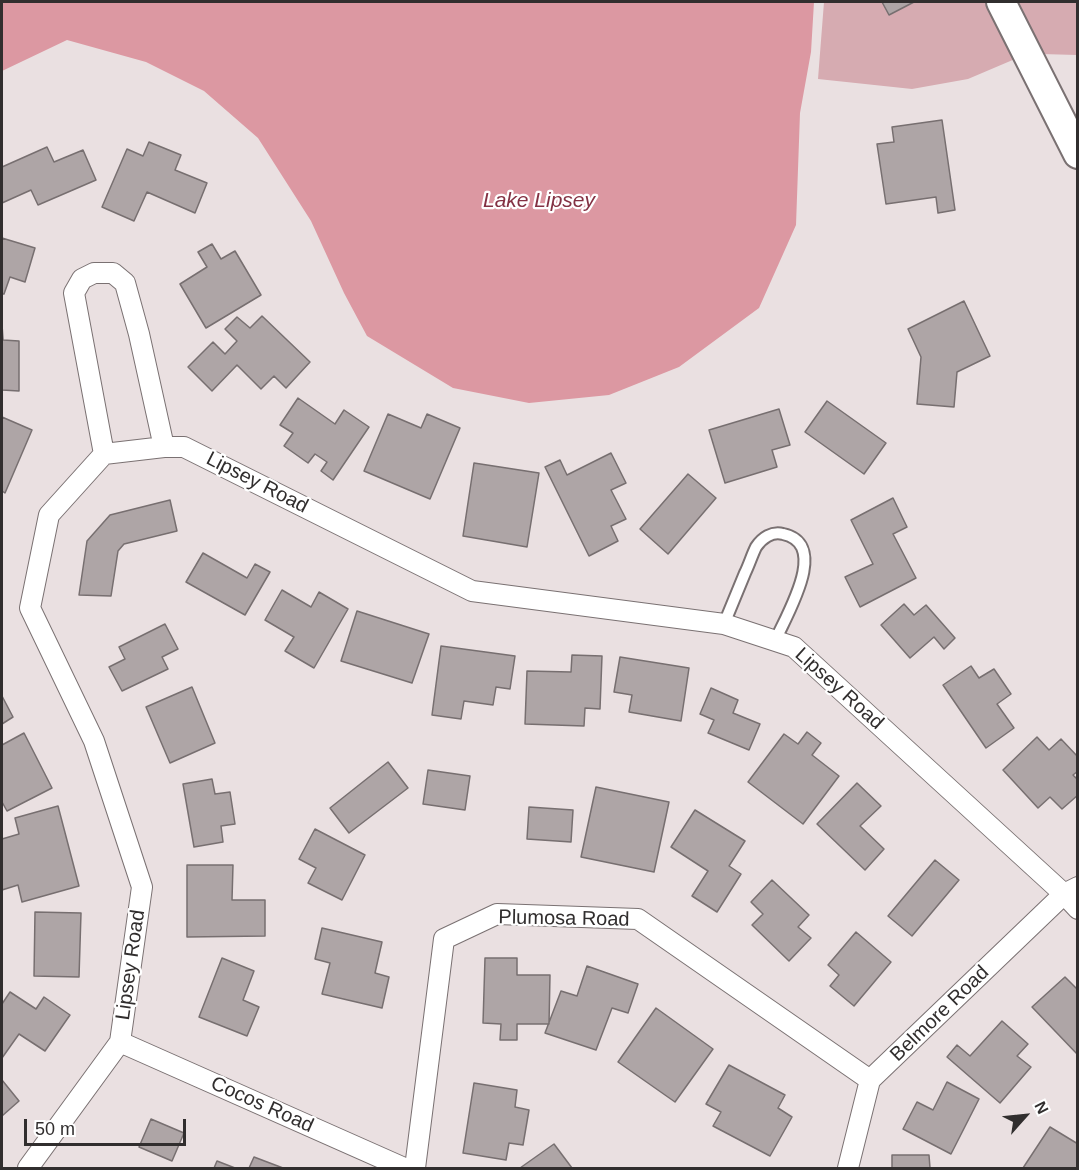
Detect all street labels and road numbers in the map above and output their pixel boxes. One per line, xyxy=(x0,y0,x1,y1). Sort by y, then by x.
street label: Lipsey Road xyxy=(202,447,312,519)
street label: Lipsey Road xyxy=(790,643,888,735)
street label: Plumosa Road xyxy=(498,906,630,932)
street label: Lipsey Road xyxy=(111,908,151,1022)
street label: Belmore Road xyxy=(886,961,994,1067)
street label: Cocos Road xyxy=(207,1072,317,1138)

